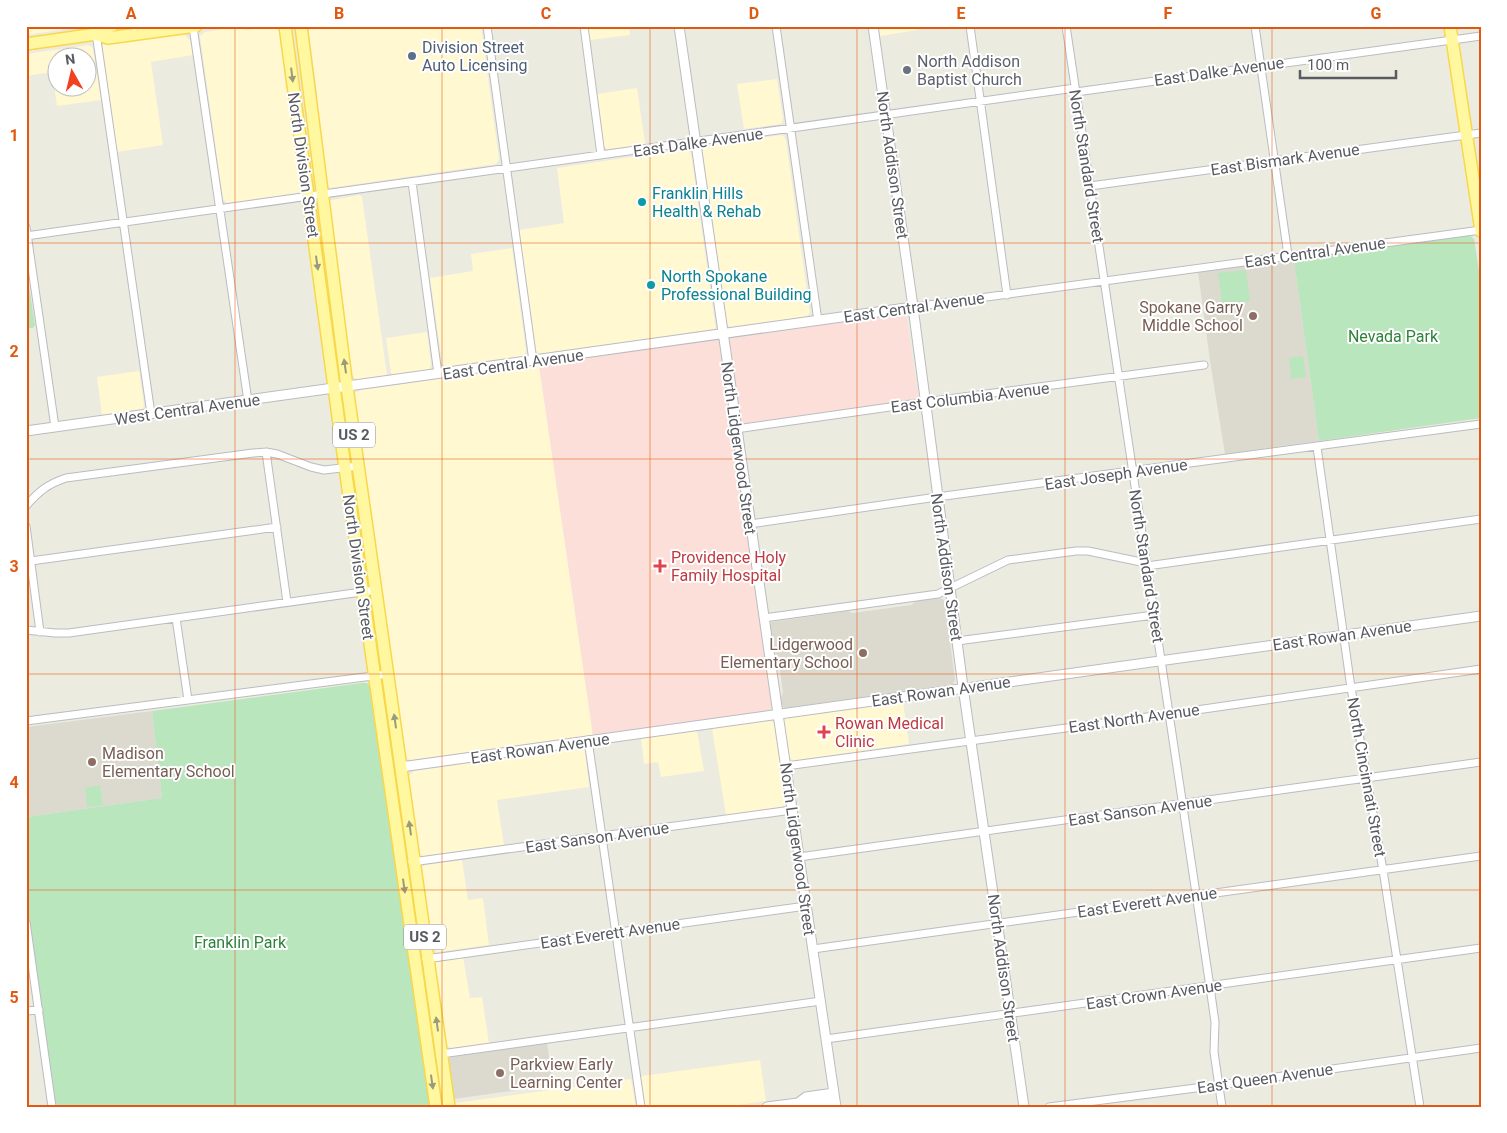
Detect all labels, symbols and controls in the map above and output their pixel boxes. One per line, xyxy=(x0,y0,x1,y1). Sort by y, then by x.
text: A xyxy=(126,4,137,23)
text: B xyxy=(334,4,344,23)
text: C xyxy=(541,4,551,23)
text: D xyxy=(749,4,759,23)
text: E xyxy=(957,4,966,23)
text: F xyxy=(1164,4,1173,23)
text: G xyxy=(1371,4,1382,23)
place label: Division Street Auto Licensing xyxy=(422,38,528,75)
north arrow xyxy=(48,48,98,98)
scale bar xyxy=(1300,48,1396,80)
marker: Division Street Auto Licensing xyxy=(406,50,418,62)
text: N xyxy=(64,51,76,68)
place label: North Addison Baptist Church xyxy=(917,52,1022,89)
street label: East Dalke Avenue xyxy=(1153,53,1285,90)
text: 100 m xyxy=(1307,56,1349,74)
marker: North Addison Baptist Church xyxy=(901,64,913,76)
one-way arrow xyxy=(288,67,296,83)
street label: North Standard Street xyxy=(1065,88,1108,244)
street label: North Addison Street xyxy=(873,90,912,240)
street label: North Division Street xyxy=(284,91,323,239)
street label: East Dalke Avenue xyxy=(632,124,764,161)
text: 1 xyxy=(9,126,19,145)
street label: East Bismark Avenue xyxy=(1210,140,1361,179)
place label: Franklin Hills Health & Rehab xyxy=(652,184,761,221)
marker: Franklin Hills Health & Rehab xyxy=(636,196,648,208)
street label: East Central Avenue xyxy=(1243,233,1387,272)
one-way arrow xyxy=(313,255,321,271)
place label: North Spokane Professional Building xyxy=(661,267,812,304)
marker: North Spokane Professional Building xyxy=(645,279,657,291)
street label: East Central Avenue xyxy=(842,288,986,327)
place label: Spokane Garry Middle School xyxy=(1139,298,1243,335)
marker: Spokane Garry Middle School xyxy=(1247,310,1259,322)
park label: Nevada Park xyxy=(1348,327,1439,346)
text: 2 xyxy=(9,342,19,361)
street label: East Central Avenue xyxy=(441,345,585,384)
one-way arrow xyxy=(340,358,348,374)
street label: North Lidgerwood Street xyxy=(717,360,760,536)
street label: East Columbia Avenue xyxy=(890,378,1050,417)
street label: West Central Avenue xyxy=(113,390,261,429)
road number: US 2 xyxy=(333,422,375,448)
street label: East Joseph Avenue xyxy=(1043,455,1189,494)
street label: North Standard Street xyxy=(1125,488,1168,644)
street label: North Addison Street xyxy=(927,492,966,642)
street label: North Division Street xyxy=(339,493,378,641)
place label: Providence Holy Family Hospital xyxy=(671,548,787,585)
text: 3 xyxy=(9,557,19,576)
marker: Providence Holy Family Hospital xyxy=(653,559,667,573)
street label: East Rowan Avenue xyxy=(1271,616,1413,655)
place label: Lidgerwood Elementary School xyxy=(720,635,853,672)
marker: Lidgerwood Elementary School xyxy=(857,647,869,659)
street label: East Rowan Avenue xyxy=(870,672,1012,711)
street label: North Cincinnati Street xyxy=(1343,696,1390,858)
street label: East North Avenue xyxy=(1067,700,1201,737)
one-way arrow xyxy=(390,712,398,728)
place label: Rowan Medical Clinic xyxy=(835,714,944,751)
marker: Rowan Medical Clinic xyxy=(817,725,831,739)
street label: East Rowan Avenue xyxy=(469,729,611,768)
place label: Madison Elementary School xyxy=(102,744,235,781)
marker: Madison Elementary School xyxy=(86,756,98,768)
street label: North Lidgerwood Street xyxy=(776,761,819,937)
text: 4 xyxy=(9,773,19,792)
street label: East Sanson Avenue xyxy=(1067,791,1213,830)
street label: East Sanson Avenue xyxy=(524,818,670,857)
one-way arrow xyxy=(405,820,413,836)
one-way arrow xyxy=(401,878,409,894)
street label: East Everett Avenue xyxy=(1076,883,1218,922)
street label: North Addison Street xyxy=(984,893,1023,1043)
street label: East Everett Avenue xyxy=(539,914,681,953)
road number: US 2 xyxy=(404,924,446,950)
park label: Franklin Park xyxy=(194,933,287,952)
street label: East Crown Avenue xyxy=(1085,976,1223,1013)
text: 5 xyxy=(9,988,19,1007)
one-way arrow xyxy=(433,1015,441,1031)
place label: Parkview Early Learning Center xyxy=(510,1055,623,1092)
street label: East Queen Avenue xyxy=(1196,1060,1334,1097)
marker: Parkview Early Learning Center xyxy=(494,1067,506,1079)
one-way arrow xyxy=(428,1074,436,1090)

